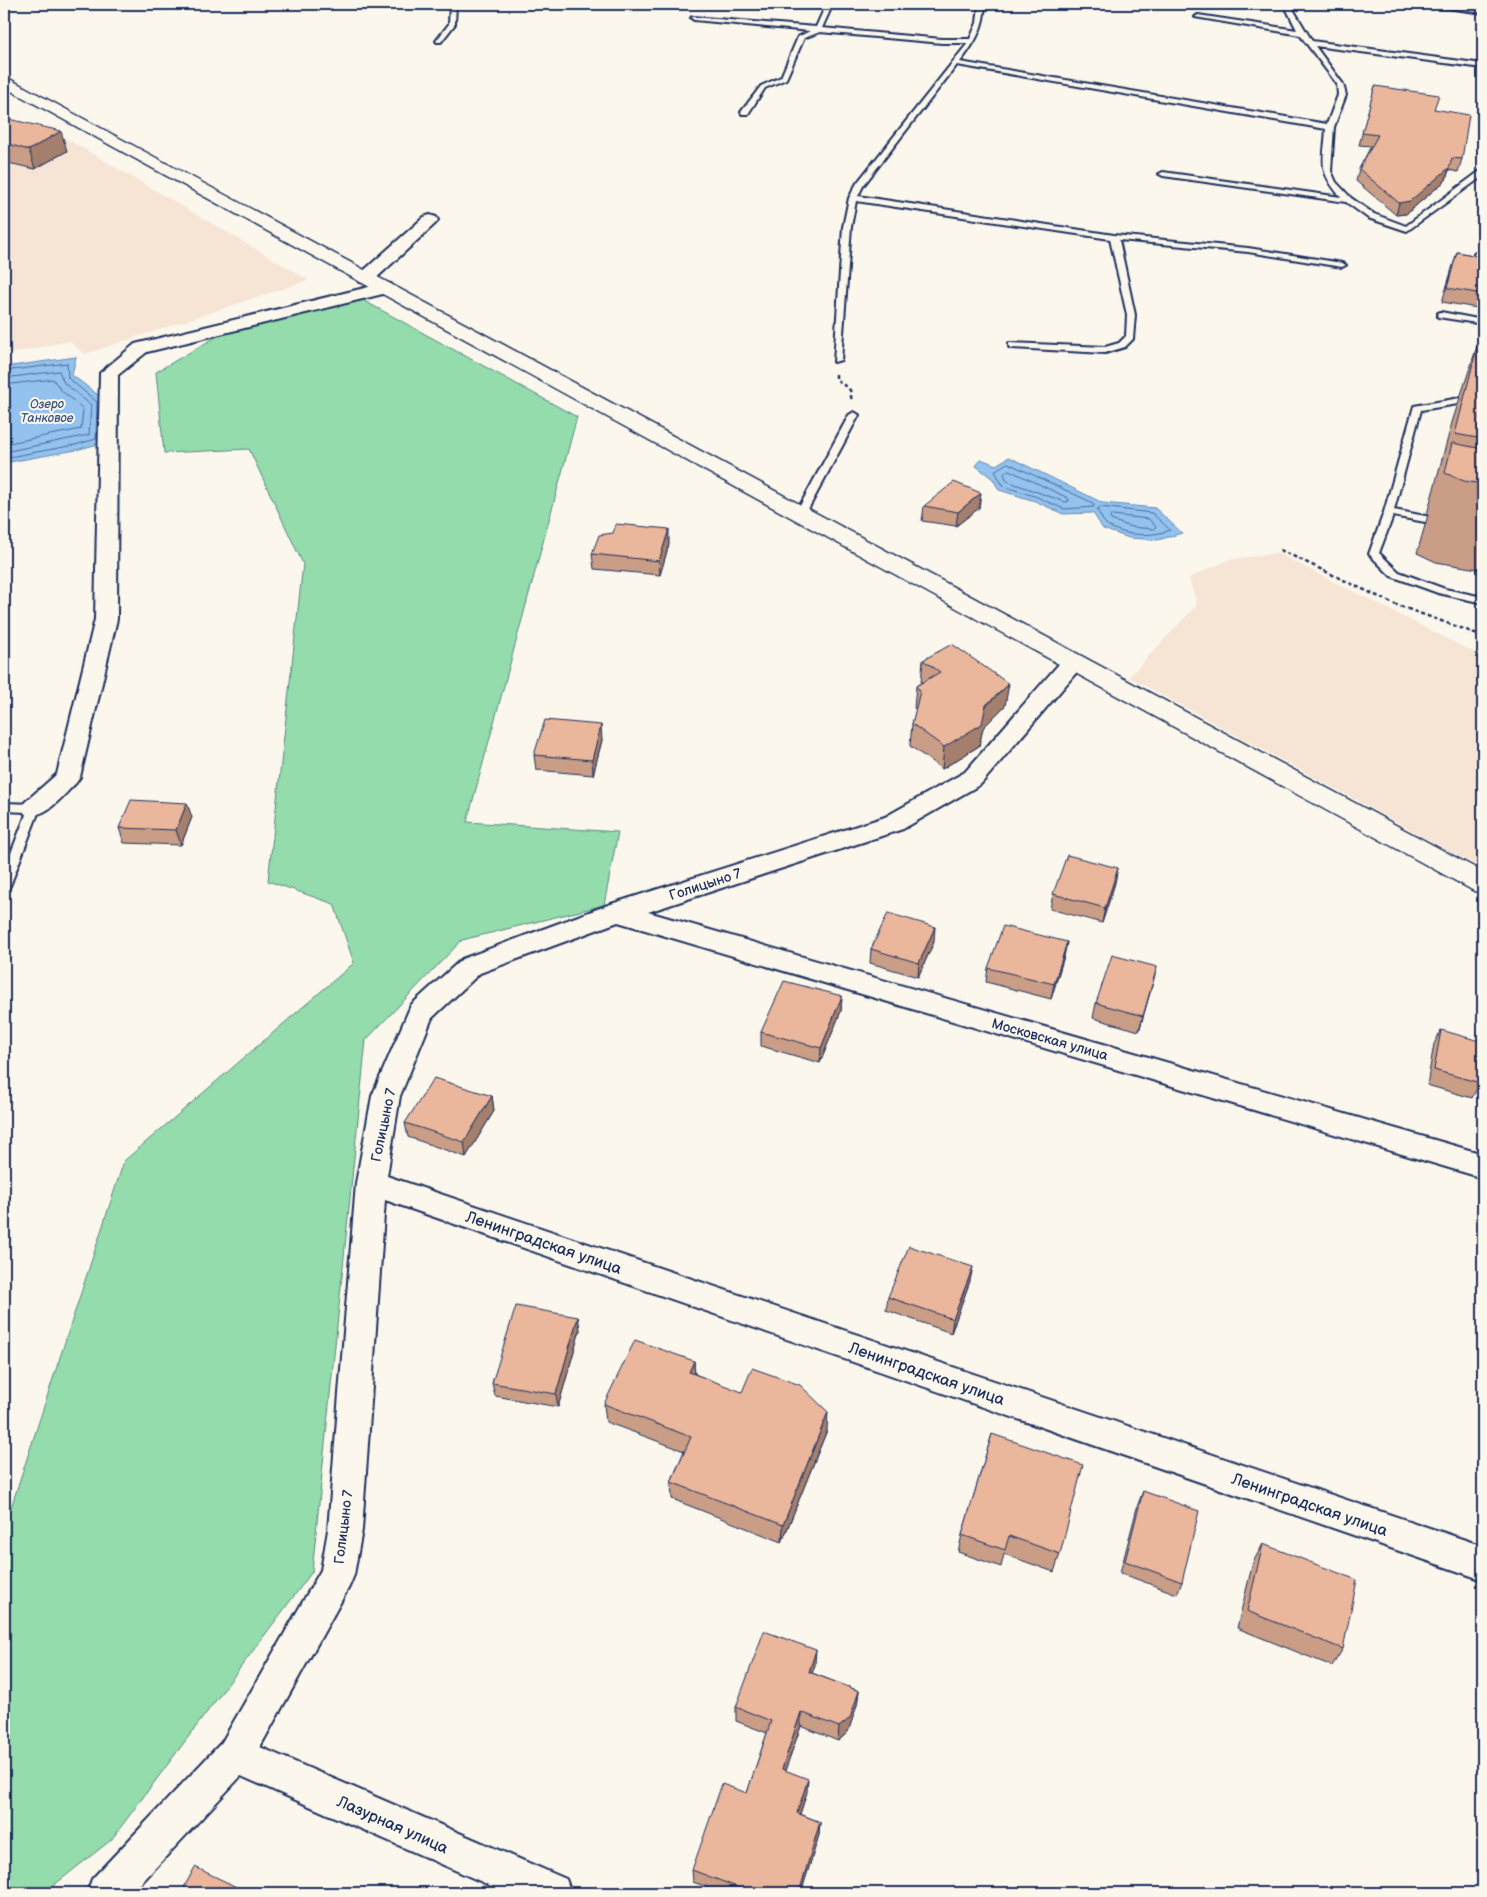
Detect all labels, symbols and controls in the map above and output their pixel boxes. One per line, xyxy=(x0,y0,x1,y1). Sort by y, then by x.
water label: Озеро Танковое xyxy=(21,397,74,426)
street label: Голицыно 7 xyxy=(667,865,743,904)
street label: Московская улица xyxy=(990,1015,1111,1064)
street label: Голицыно 7 xyxy=(367,1087,400,1163)
street label: Ленинградская улица xyxy=(462,1207,624,1279)
street label: Ленинградская улица xyxy=(845,1338,1007,1410)
street label: Ленинградская улица xyxy=(1228,1469,1390,1541)
street label: Голицыно 7 xyxy=(331,1489,356,1565)
street label: Лазурная улица xyxy=(333,1792,451,1859)

